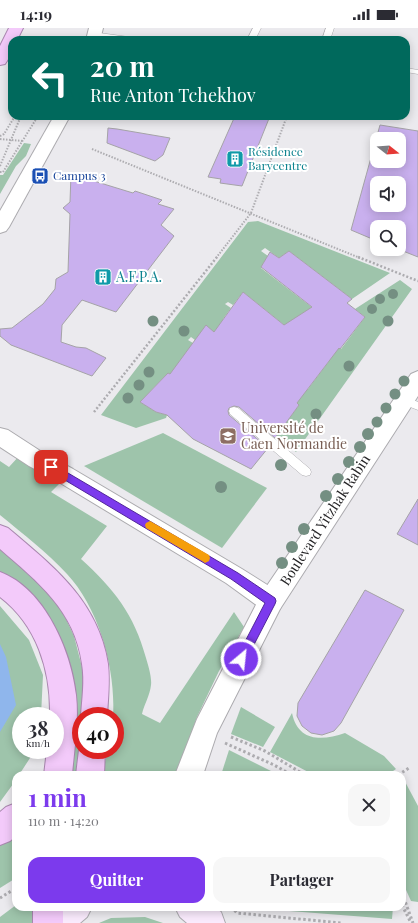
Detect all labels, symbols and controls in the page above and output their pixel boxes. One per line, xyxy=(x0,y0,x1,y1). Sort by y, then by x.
text: 14:19 xyxy=(20,4,52,24)
text: 20 m xyxy=(90,47,155,84)
icon: left xyxy=(24,52,76,104)
text: Rue Anton Tchekhov xyxy=(90,83,256,107)
north arrow xyxy=(370,132,406,168)
map controls xyxy=(370,132,406,256)
place label: Résidence Barycentre xyxy=(248,143,307,173)
building icon: Résidence Barycentre xyxy=(225,149,245,169)
bus stop icon: Campus 3 xyxy=(30,166,50,186)
place label: Campus 3 xyxy=(53,167,106,183)
button: sound xyxy=(370,176,406,212)
button: search xyxy=(370,220,406,256)
building icon: A.F.P.A. xyxy=(93,267,113,287)
place label: A.F.P.A. xyxy=(115,267,162,286)
place label: Université de Caen Normandie xyxy=(241,418,347,453)
school or university icon: Université de Caen Normandie xyxy=(218,426,238,446)
pin xyxy=(34,450,68,484)
street label: Boulevard Yitzhak Rabin xyxy=(275,450,374,589)
icon: arrive xyxy=(40,456,62,478)
position arrow xyxy=(220,638,262,680)
speed limit sign: 40 xyxy=(72,707,124,759)
text: 38 xyxy=(28,714,48,741)
text: km/h xyxy=(26,736,50,750)
text: 1 min xyxy=(28,781,87,813)
button: close xyxy=(348,784,390,826)
text: 110 m · 14:20 xyxy=(28,812,99,829)
button: Quitter xyxy=(28,857,205,903)
button: Partager xyxy=(213,857,390,903)

